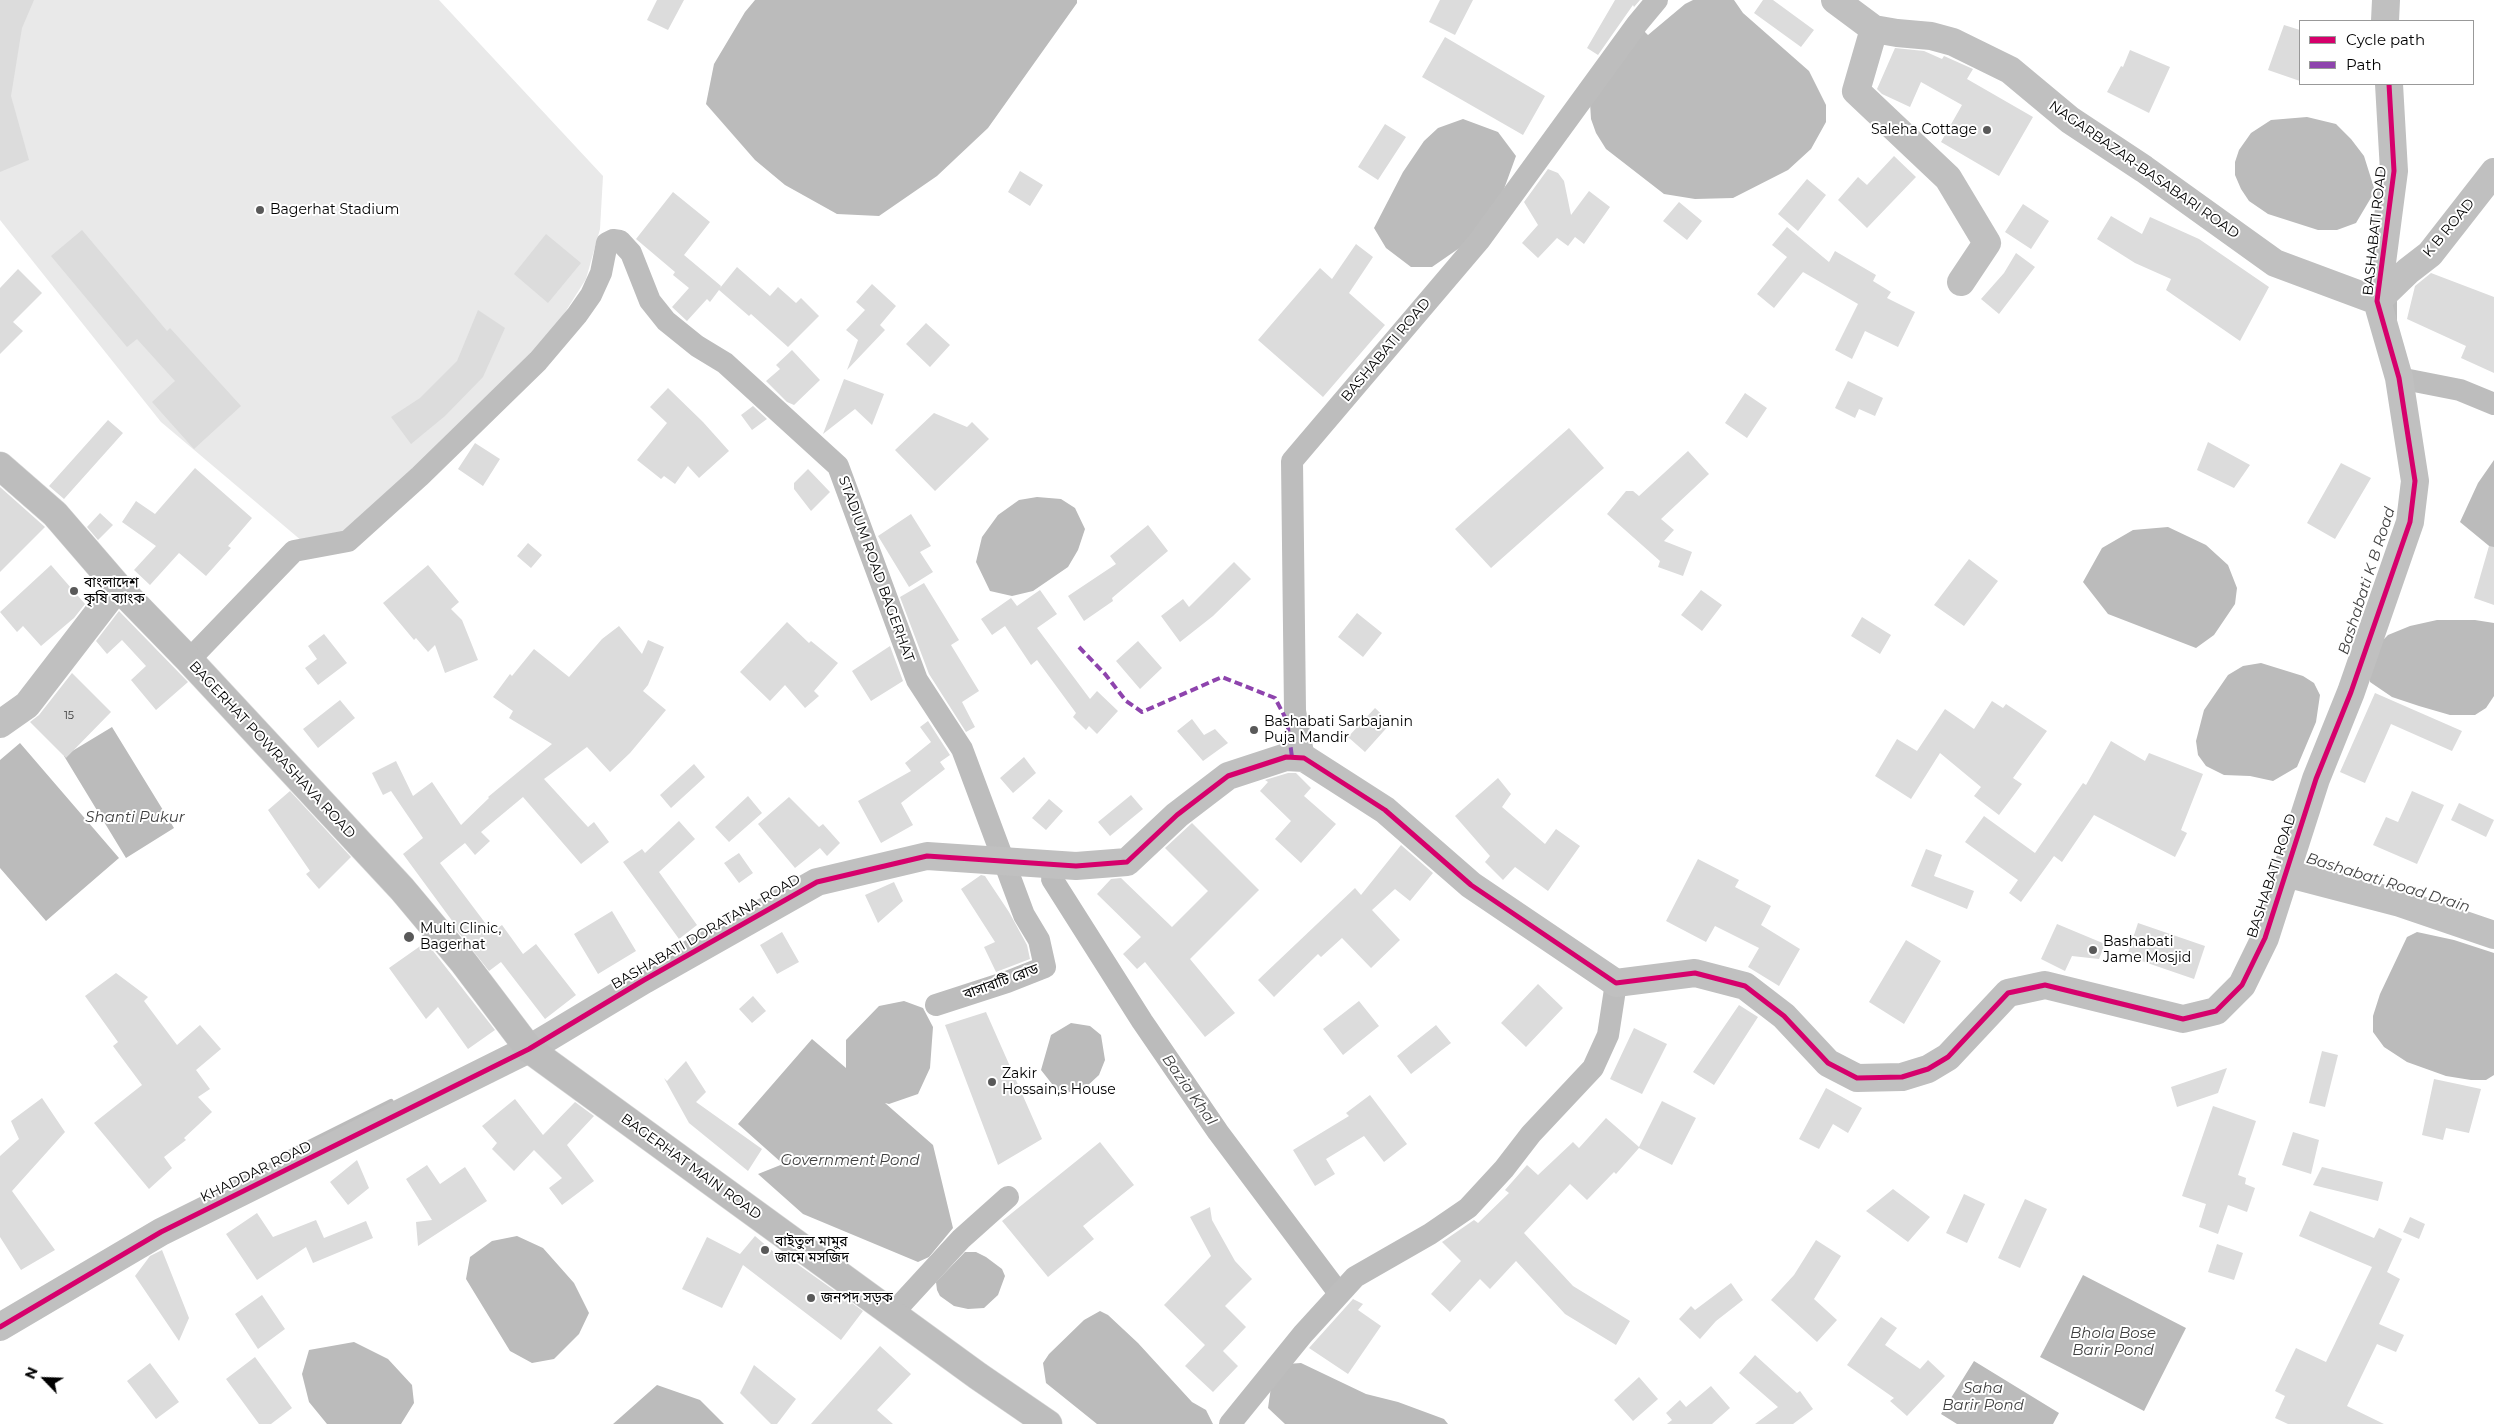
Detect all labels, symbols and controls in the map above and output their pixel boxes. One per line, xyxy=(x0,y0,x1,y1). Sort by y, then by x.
legend xyxy=(2299,20,2474,85)
text: Cycle path xyxy=(2346,30,2425,49)
text: Path xyxy=(2346,55,2382,74)
street label: NAGARBAZAR-BASABARI ROAD xyxy=(2046,98,2242,242)
place label: Saleha Cottage xyxy=(1871,122,1977,138)
marker: Saleha Cottage xyxy=(1981,124,1993,136)
street label: BASHABATI ROAD xyxy=(2360,166,2390,296)
street label: K B ROAD xyxy=(2420,195,2478,261)
place label: Bagerhat Stadium xyxy=(270,202,399,218)
marker: Bagerhat Stadium xyxy=(254,204,266,216)
street label: BASHABATI ROAD xyxy=(1338,295,1434,405)
street label: STADIUM ROAD BAGERHAT xyxy=(834,474,918,664)
water label: Bashabati K B Road xyxy=(2335,505,2399,657)
place label: বাংলাদেশ কৃষি ব্যাংক xyxy=(84,575,145,608)
marker: বাংলাদেশ কৃষি ব্যাংক xyxy=(68,585,80,597)
street label: BAGERHAT POWRASHAVA ROAD xyxy=(185,658,359,842)
house number: 15 xyxy=(64,709,74,723)
place label: Bashabati Sarbajanin Puja Mandir xyxy=(1264,714,1413,746)
marker: Bashabati Sarbajanin Puja Mandir xyxy=(1248,724,1260,736)
water label: Shanti Pukur xyxy=(85,809,185,827)
street label: BASHABATI ROAD xyxy=(2244,812,2300,940)
water label: Bashabati Road Drain xyxy=(2304,849,2472,917)
street label: BASHABATI DORATANA ROAD xyxy=(608,871,804,993)
place label: Multi Clinic, Bagerhat xyxy=(420,921,501,954)
marker: Multi Clinic, Bagerhat xyxy=(402,930,416,944)
place label: Bashabati Jame Mosjid xyxy=(2103,934,2191,966)
marker: Bashabati Jame Mosjid xyxy=(2087,944,2099,956)
street label: বাসাবাটি রোড xyxy=(961,961,1041,1003)
water label: Bazia Khal xyxy=(1158,1051,1220,1129)
place label: Zakir Hossain,s House xyxy=(1002,1066,1116,1098)
marker: Zakir Hossain,s House xyxy=(986,1076,998,1088)
street label: BAGERHAT MAIN ROAD xyxy=(618,1110,764,1224)
street label: KHADDAR ROAD xyxy=(198,1138,314,1206)
water label: Government Pond xyxy=(780,1152,920,1170)
place label: বাইতুল মামুর জামে মসজিদ xyxy=(775,1234,849,1266)
marker: বাইতুল মামুর জামে মসজিদ xyxy=(759,1244,771,1256)
place label: জনপদ সড়ক xyxy=(821,1290,893,1306)
marker: জনপদ সড়ক xyxy=(805,1292,817,1304)
water label: Bhola Bose Barir Pond xyxy=(2070,1325,2156,1360)
north arrow xyxy=(20,1354,70,1404)
text: N xyxy=(21,1364,42,1382)
water label: Saha Barir Pond xyxy=(1942,1380,2024,1415)

